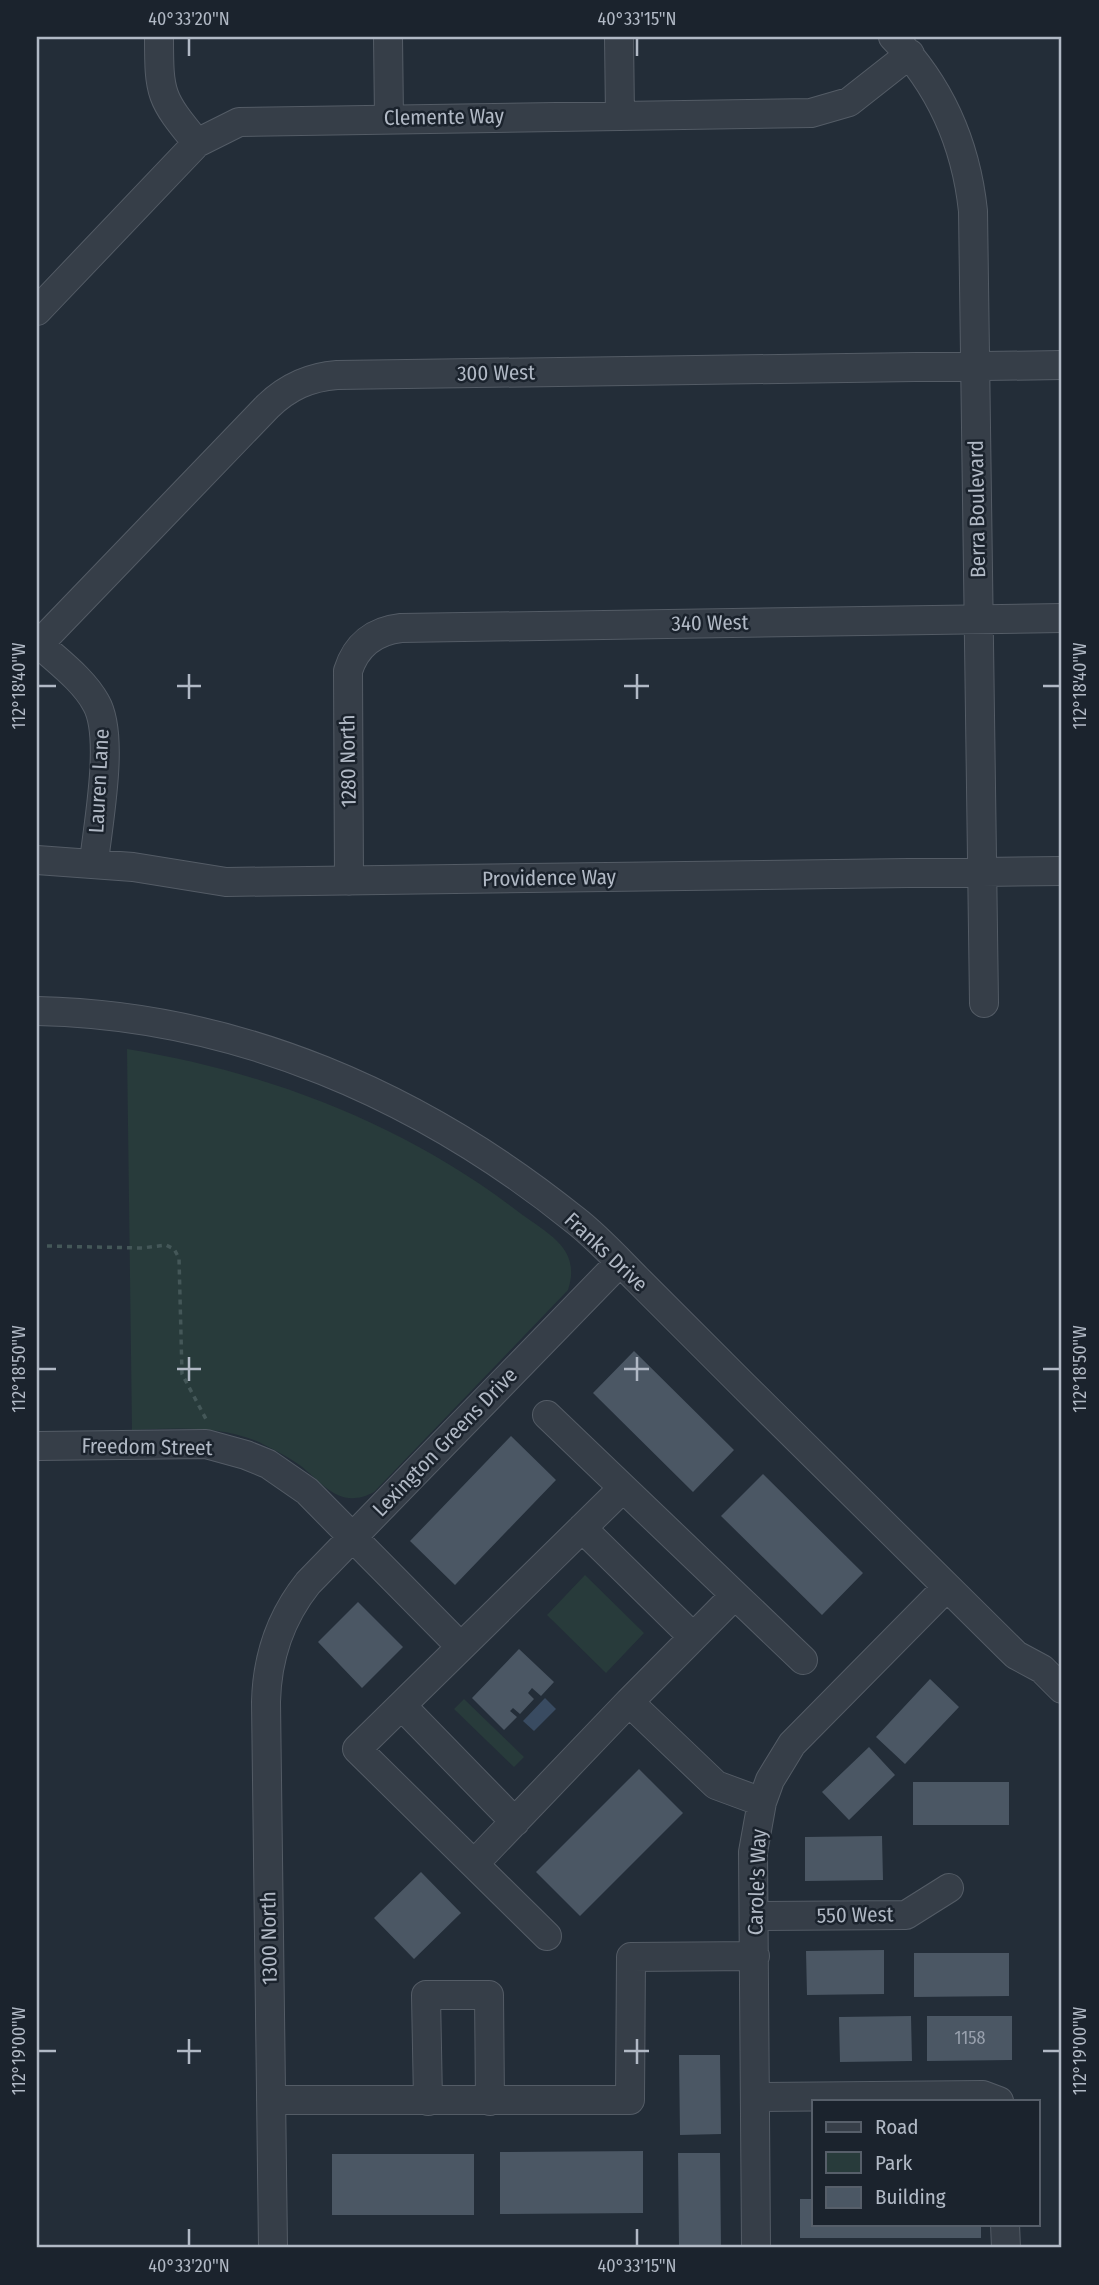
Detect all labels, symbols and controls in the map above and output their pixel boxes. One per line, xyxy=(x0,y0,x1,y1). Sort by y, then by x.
text: 40°33'20"N xyxy=(148,8,230,30)
text: 40°33'15"N xyxy=(598,8,676,30)
street label: Clemente Way xyxy=(384,103,505,131)
street label: 300 West xyxy=(457,359,535,387)
street label: Berra Boulevard xyxy=(963,440,991,578)
street label: 340 West xyxy=(671,609,749,637)
text: 112°18'40"W xyxy=(8,642,30,730)
text: 112°18'40"W xyxy=(1069,642,1091,730)
street label: 1280 North xyxy=(334,714,362,808)
street label: Lauren Lane xyxy=(83,728,115,834)
street label: Providence Way xyxy=(482,864,617,892)
street label: Franks Drive xyxy=(559,1207,653,1297)
text: 112°18'50"W xyxy=(8,1325,30,1413)
text: 112°18'50"W xyxy=(1069,1325,1091,1413)
street label: Lexington Greens Drive xyxy=(367,1362,523,1522)
street label: Freedom Street xyxy=(81,1433,213,1461)
street label: Carole's Way xyxy=(742,1828,772,1936)
street label: 1300 North xyxy=(255,1891,283,1985)
street label: 550 West xyxy=(816,1901,894,1929)
text: 112°19'00"W xyxy=(8,2006,30,2095)
text: 112°19'00"W xyxy=(1069,2006,1091,2095)
house number: 1158 xyxy=(954,2027,986,2049)
legend xyxy=(812,2100,1040,2226)
text: Road xyxy=(875,2114,919,2140)
text: Park xyxy=(875,2150,913,2176)
text: Building xyxy=(875,2184,946,2210)
text: 40°33'20"N xyxy=(148,2255,230,2277)
text: 40°33'15"N xyxy=(598,2255,676,2277)

